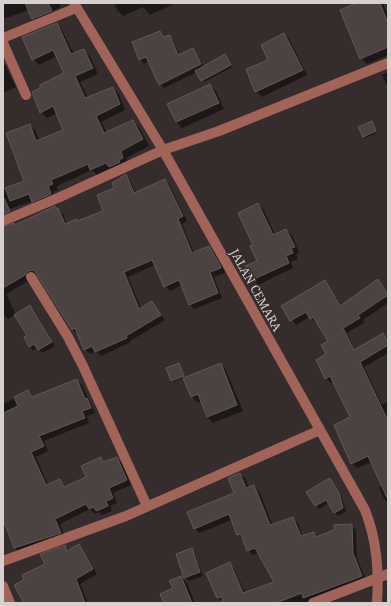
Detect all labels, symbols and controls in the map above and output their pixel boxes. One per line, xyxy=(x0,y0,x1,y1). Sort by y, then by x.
street label: JALAN CEMARA xyxy=(226,245,286,335)

